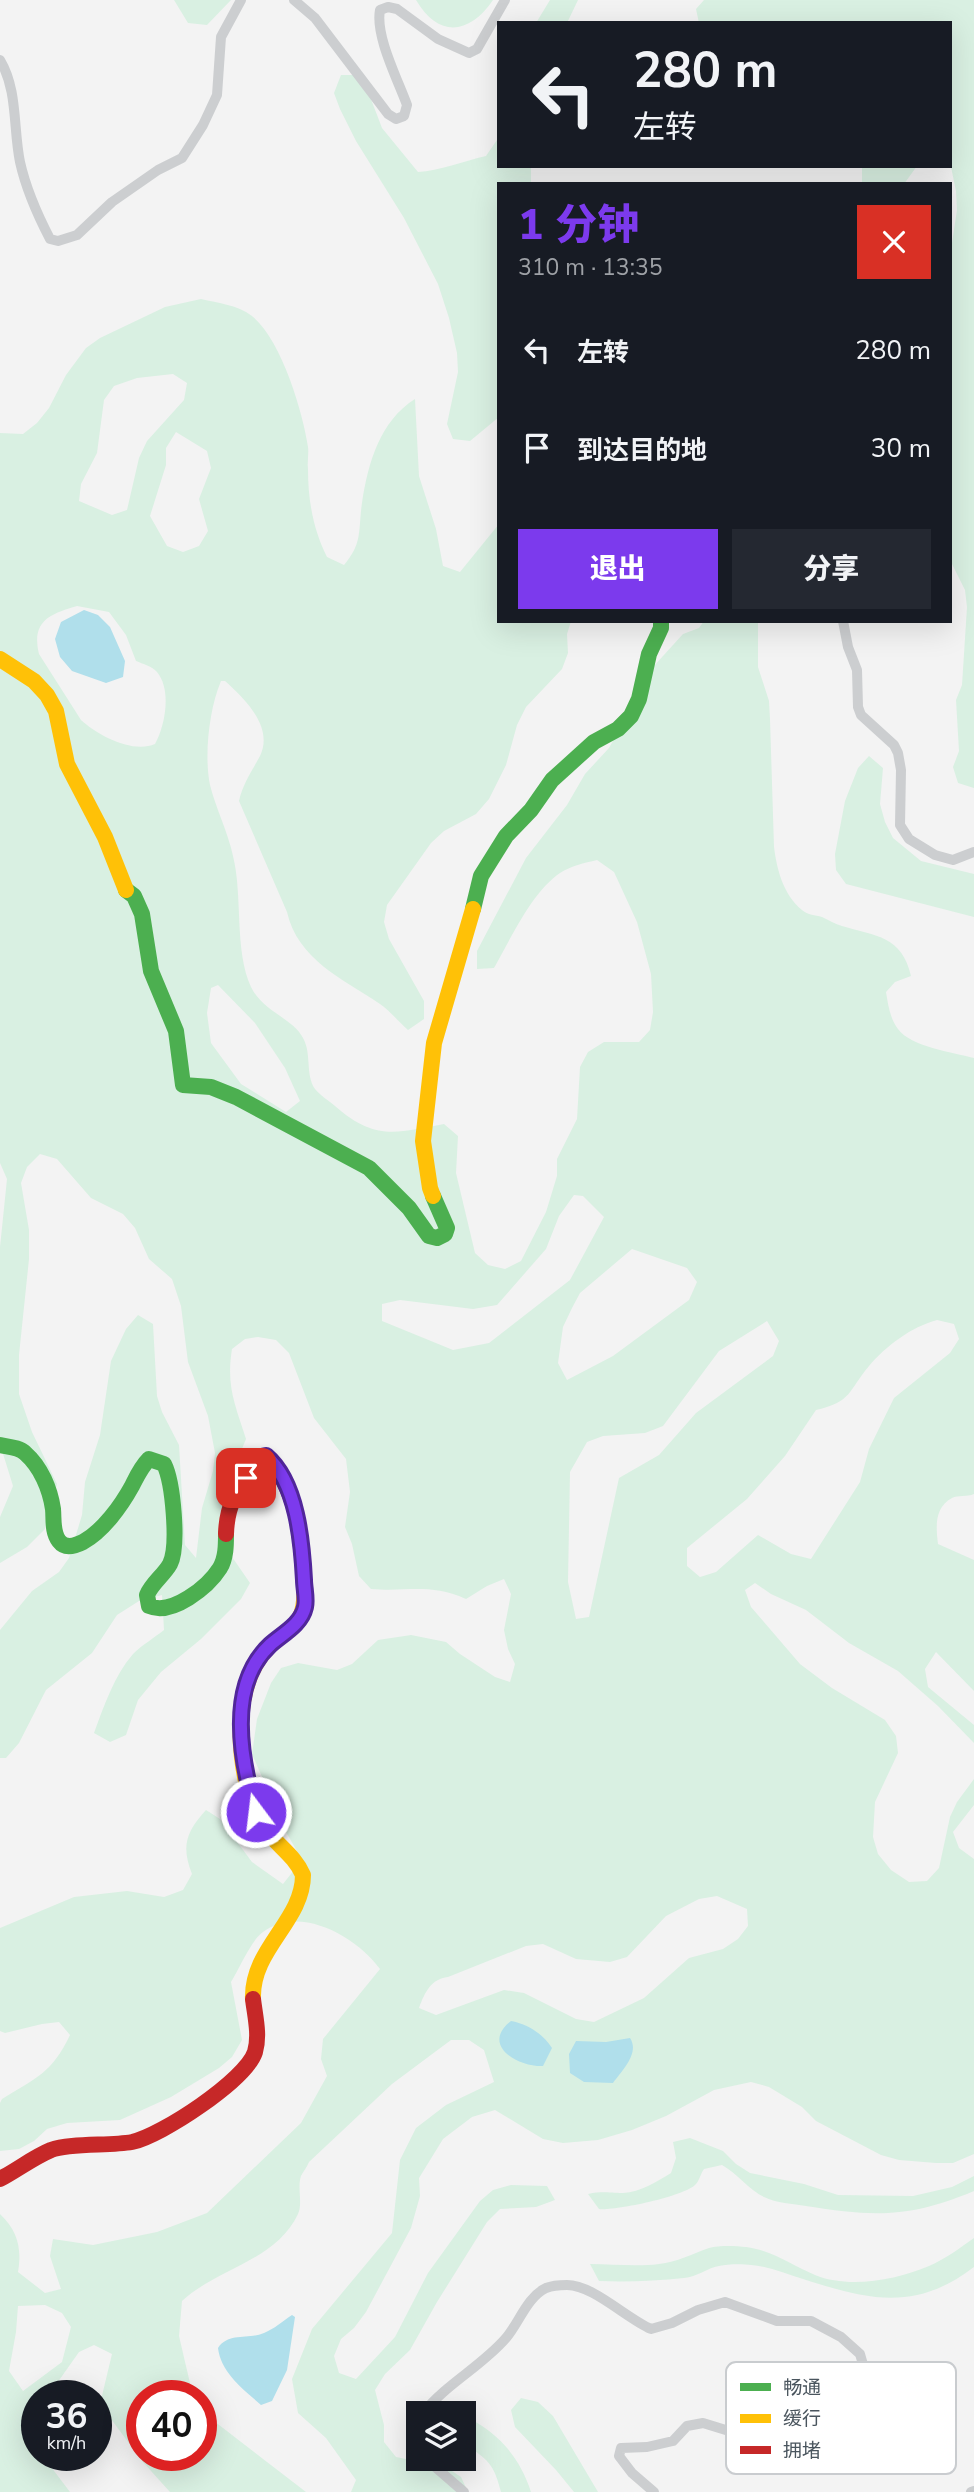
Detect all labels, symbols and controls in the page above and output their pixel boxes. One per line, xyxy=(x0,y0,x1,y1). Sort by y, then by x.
text: 280 m xyxy=(633,37,777,104)
icon: left xyxy=(518,49,609,140)
text: 左转 xyxy=(633,106,697,149)
text: 1 分钟 xyxy=(518,197,639,254)
button: close xyxy=(857,205,931,279)
text: 310 m · 13:35 xyxy=(518,252,663,283)
icon: left xyxy=(518,331,556,369)
text: 280 m xyxy=(855,333,931,368)
text: 左转 xyxy=(577,335,629,370)
icon: arrive xyxy=(518,429,556,467)
text: 30 m xyxy=(871,431,931,466)
text: 到达目的地 xyxy=(577,433,707,468)
button: 退出 xyxy=(518,529,718,609)
button: 分享 xyxy=(732,529,931,609)
pin xyxy=(216,1448,276,1508)
icon: arrive xyxy=(227,1459,265,1497)
position arrow xyxy=(219,1775,293,1849)
legend xyxy=(726,2362,956,2474)
text: 畅通 xyxy=(783,2375,821,2401)
speed limit sign: 40 xyxy=(126,2380,217,2471)
text: 36 xyxy=(45,2393,88,2440)
map controls xyxy=(406,2401,476,2471)
button: layers xyxy=(406,2401,476,2471)
text: 缓行 xyxy=(783,2406,821,2432)
text: km/h xyxy=(47,2431,86,2455)
text: 拥堵 xyxy=(783,2438,821,2464)

